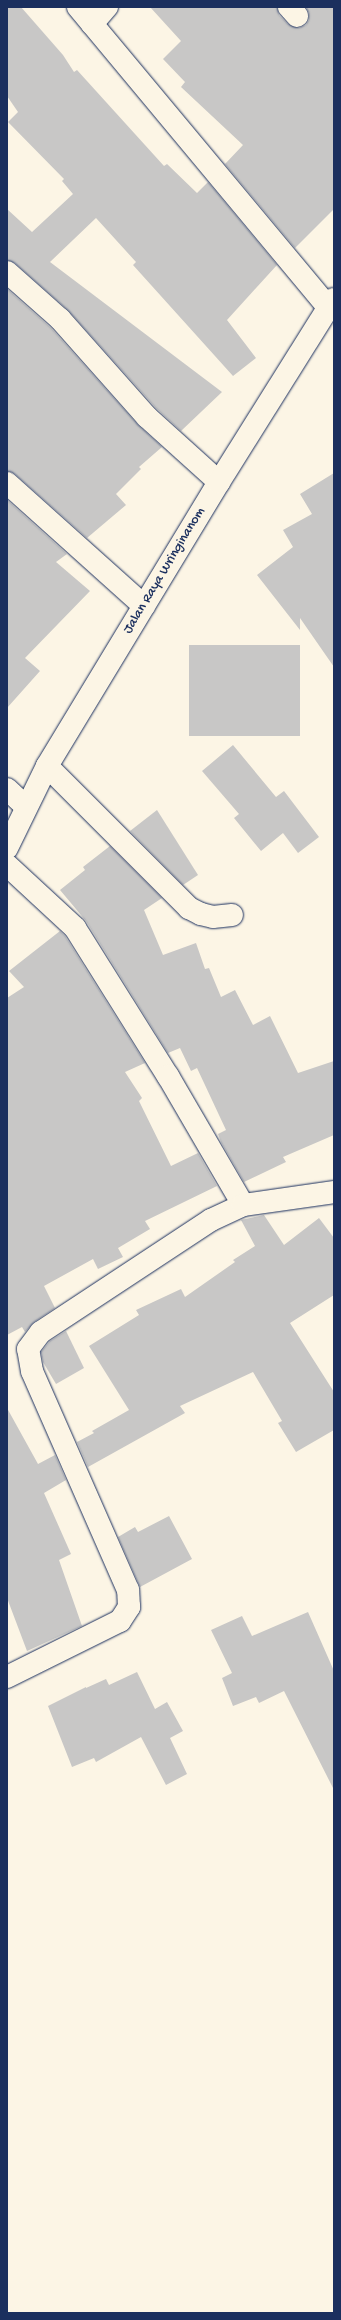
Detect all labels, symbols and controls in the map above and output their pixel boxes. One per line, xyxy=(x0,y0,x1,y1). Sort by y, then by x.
street label: Jalan Raya Wringinanom xyxy=(120,505,210,637)

